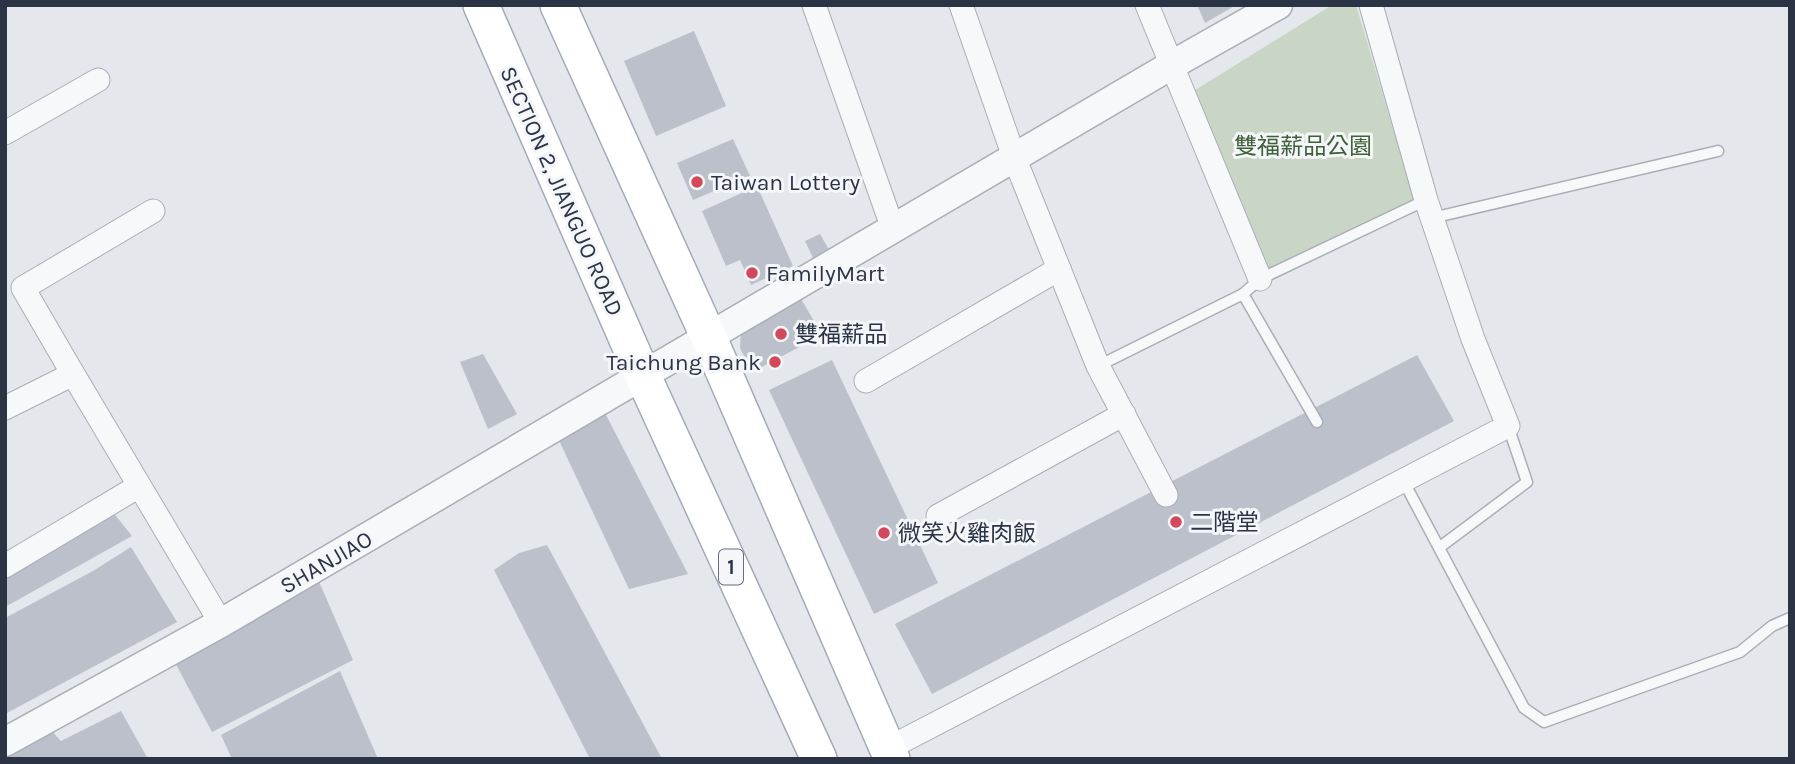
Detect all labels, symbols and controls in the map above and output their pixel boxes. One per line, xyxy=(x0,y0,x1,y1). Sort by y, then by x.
street label: SECTION 2, JIANGUO ROAD xyxy=(494,62,629,320)
park label: 雙福薪品公園 xyxy=(1234,133,1372,160)
place label: Taiwan Lottery xyxy=(711,169,860,196)
marker: Taiwan Lottery xyxy=(689,174,705,190)
place label: FamilyMart xyxy=(766,260,885,287)
marker: FamilyMart xyxy=(744,265,760,281)
place label: 雙福薪品 xyxy=(795,321,887,348)
marker: 雙福薪品 xyxy=(773,326,789,342)
place label: Taichung Bank xyxy=(606,349,761,376)
marker: Taichung Bank xyxy=(767,354,783,370)
place label: 二階堂 xyxy=(1190,509,1259,536)
marker: 二階堂 xyxy=(1168,514,1184,530)
place label: 微笑火雞肉飯 xyxy=(898,520,1036,547)
street label: SHANJIAO xyxy=(275,525,377,600)
marker: 微笑火雞肉飯 xyxy=(876,525,892,541)
road number: 1 xyxy=(719,550,743,584)

